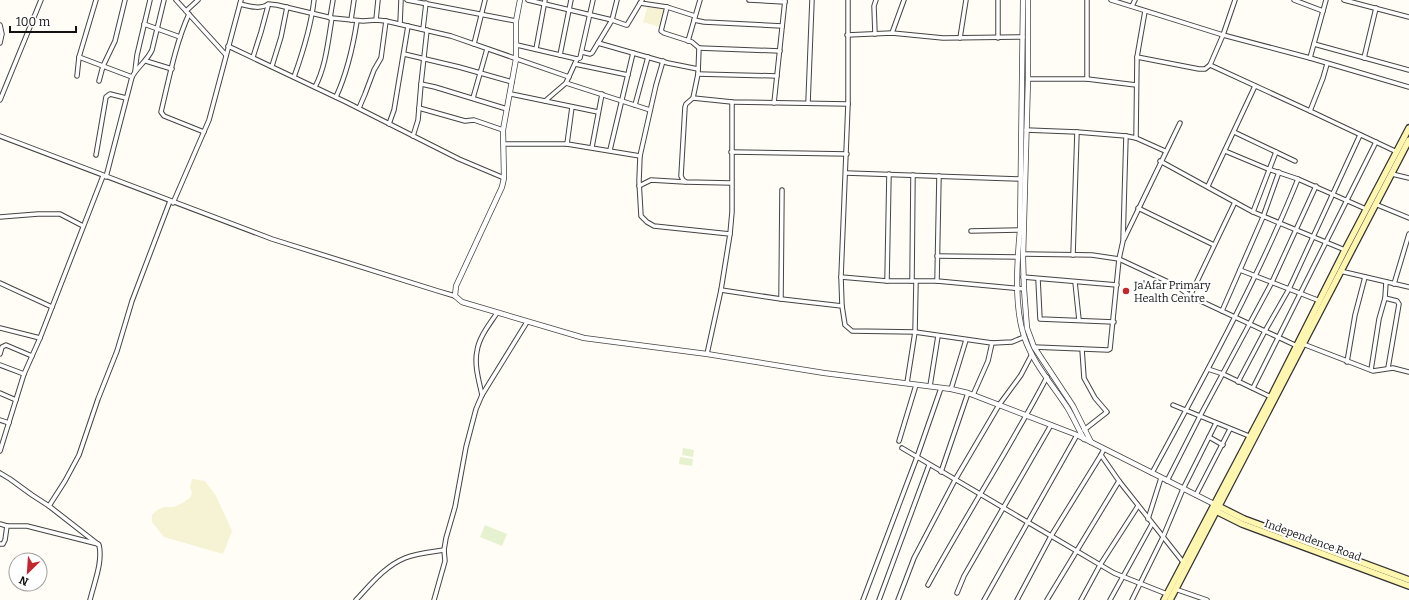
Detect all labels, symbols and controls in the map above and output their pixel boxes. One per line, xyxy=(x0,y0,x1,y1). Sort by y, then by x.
scale bar xyxy=(10,8,76,34)
text: 100 m xyxy=(16,15,51,29)
place label: Ja'Afar Primary Health Centre xyxy=(1133,279,1211,305)
marker: Ja'Afar Primary Health Centre xyxy=(1121,286,1131,296)
street label: Independence Road xyxy=(1263,517,1363,564)
north arrow xyxy=(8,552,48,592)
text: N xyxy=(17,573,31,588)

